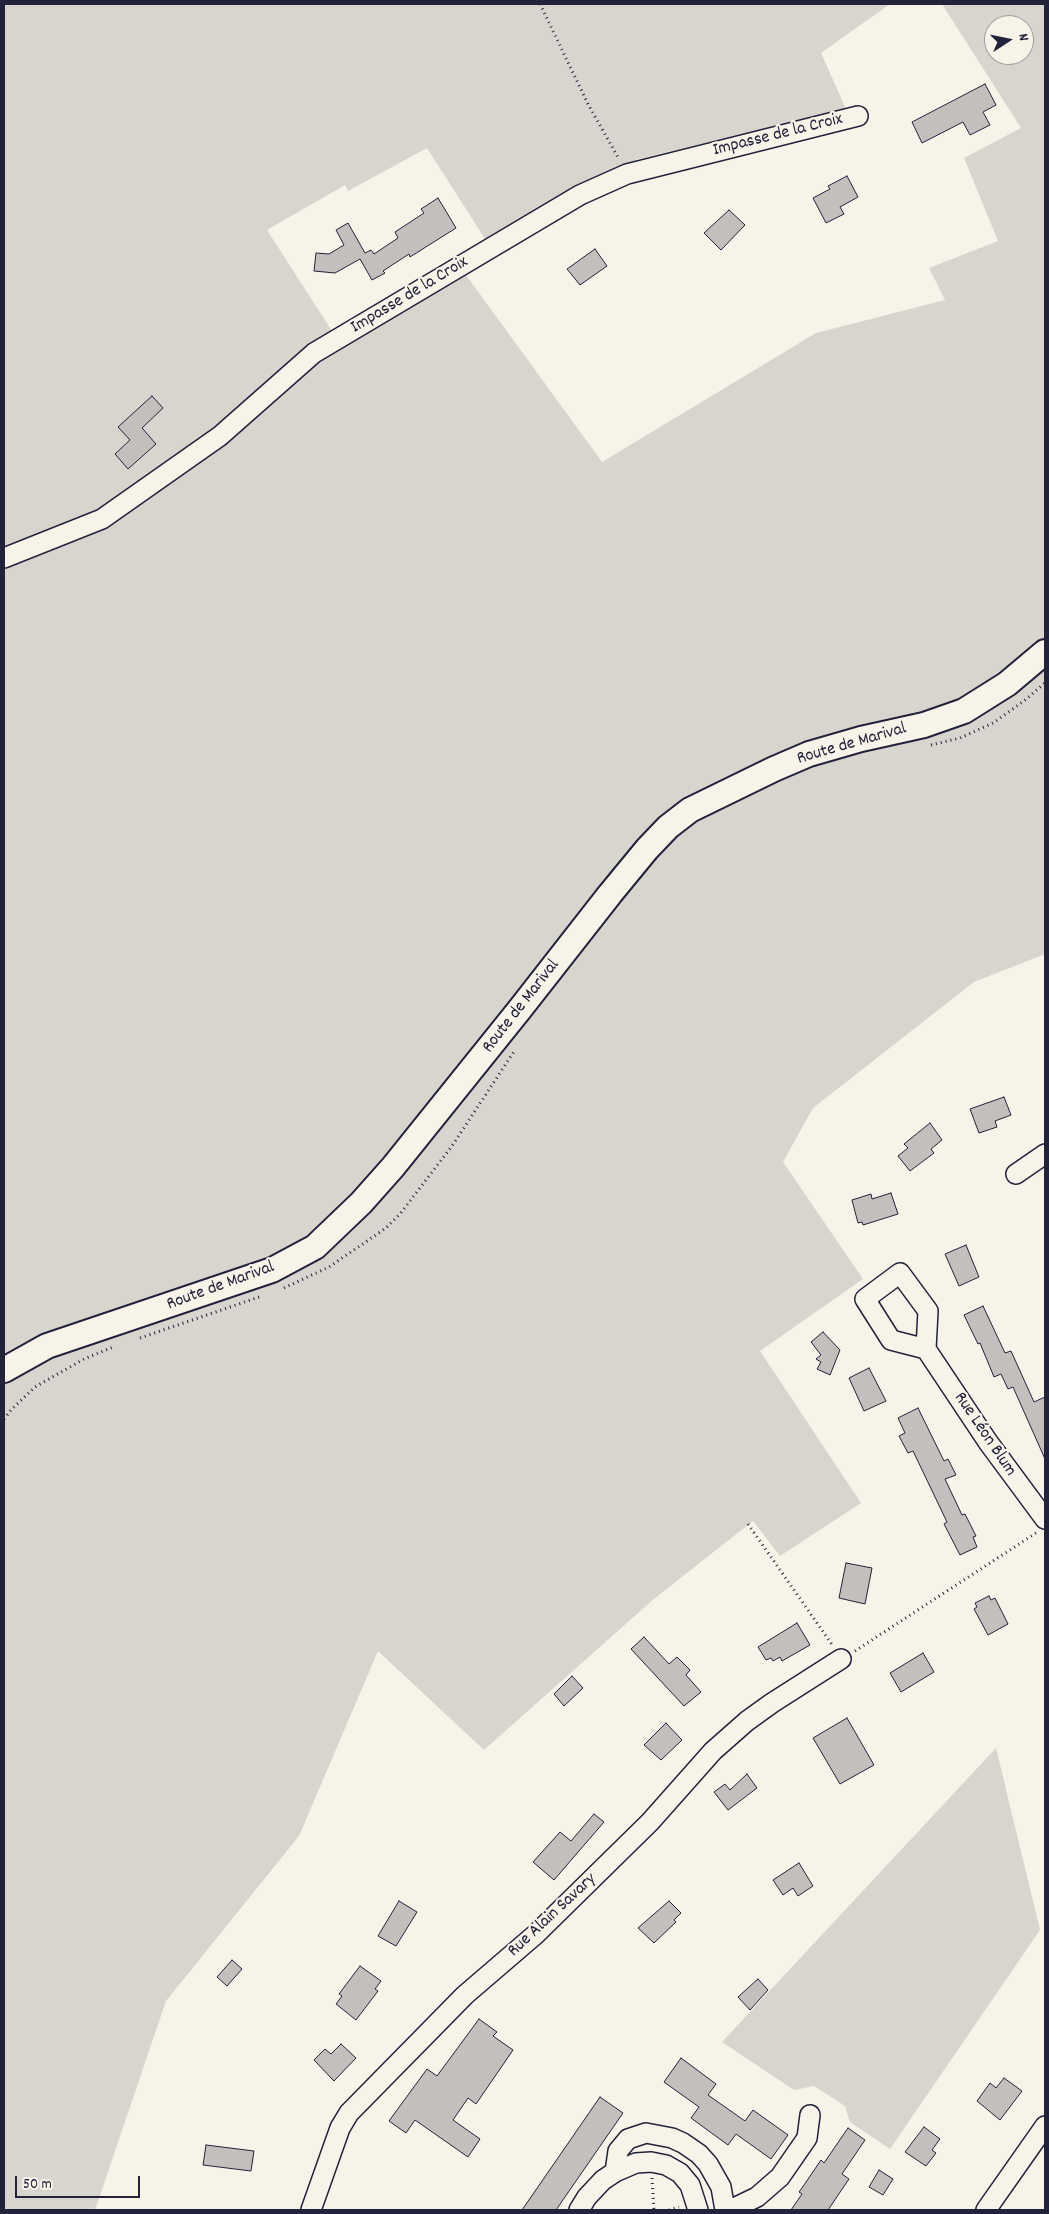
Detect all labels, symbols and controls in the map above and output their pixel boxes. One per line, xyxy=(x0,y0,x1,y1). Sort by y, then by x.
north arrow xyxy=(984,15,1034,65)
text: N xyxy=(1012,32,1033,43)
street label: Impasse de la Croix xyxy=(711,109,845,163)
street label: Impasse de la Croix xyxy=(348,253,472,339)
street label: Route de Marival xyxy=(795,719,909,771)
street label: Route de Marival xyxy=(479,956,565,1058)
street label: Route de Marival xyxy=(164,1258,278,1316)
street label: Rue Léon Blum xyxy=(948,1389,1020,1481)
street label: Rue Alain Savary xyxy=(504,1870,602,1962)
scale bar xyxy=(18,2166,142,2198)
text: 50 m xyxy=(23,2174,52,2196)

